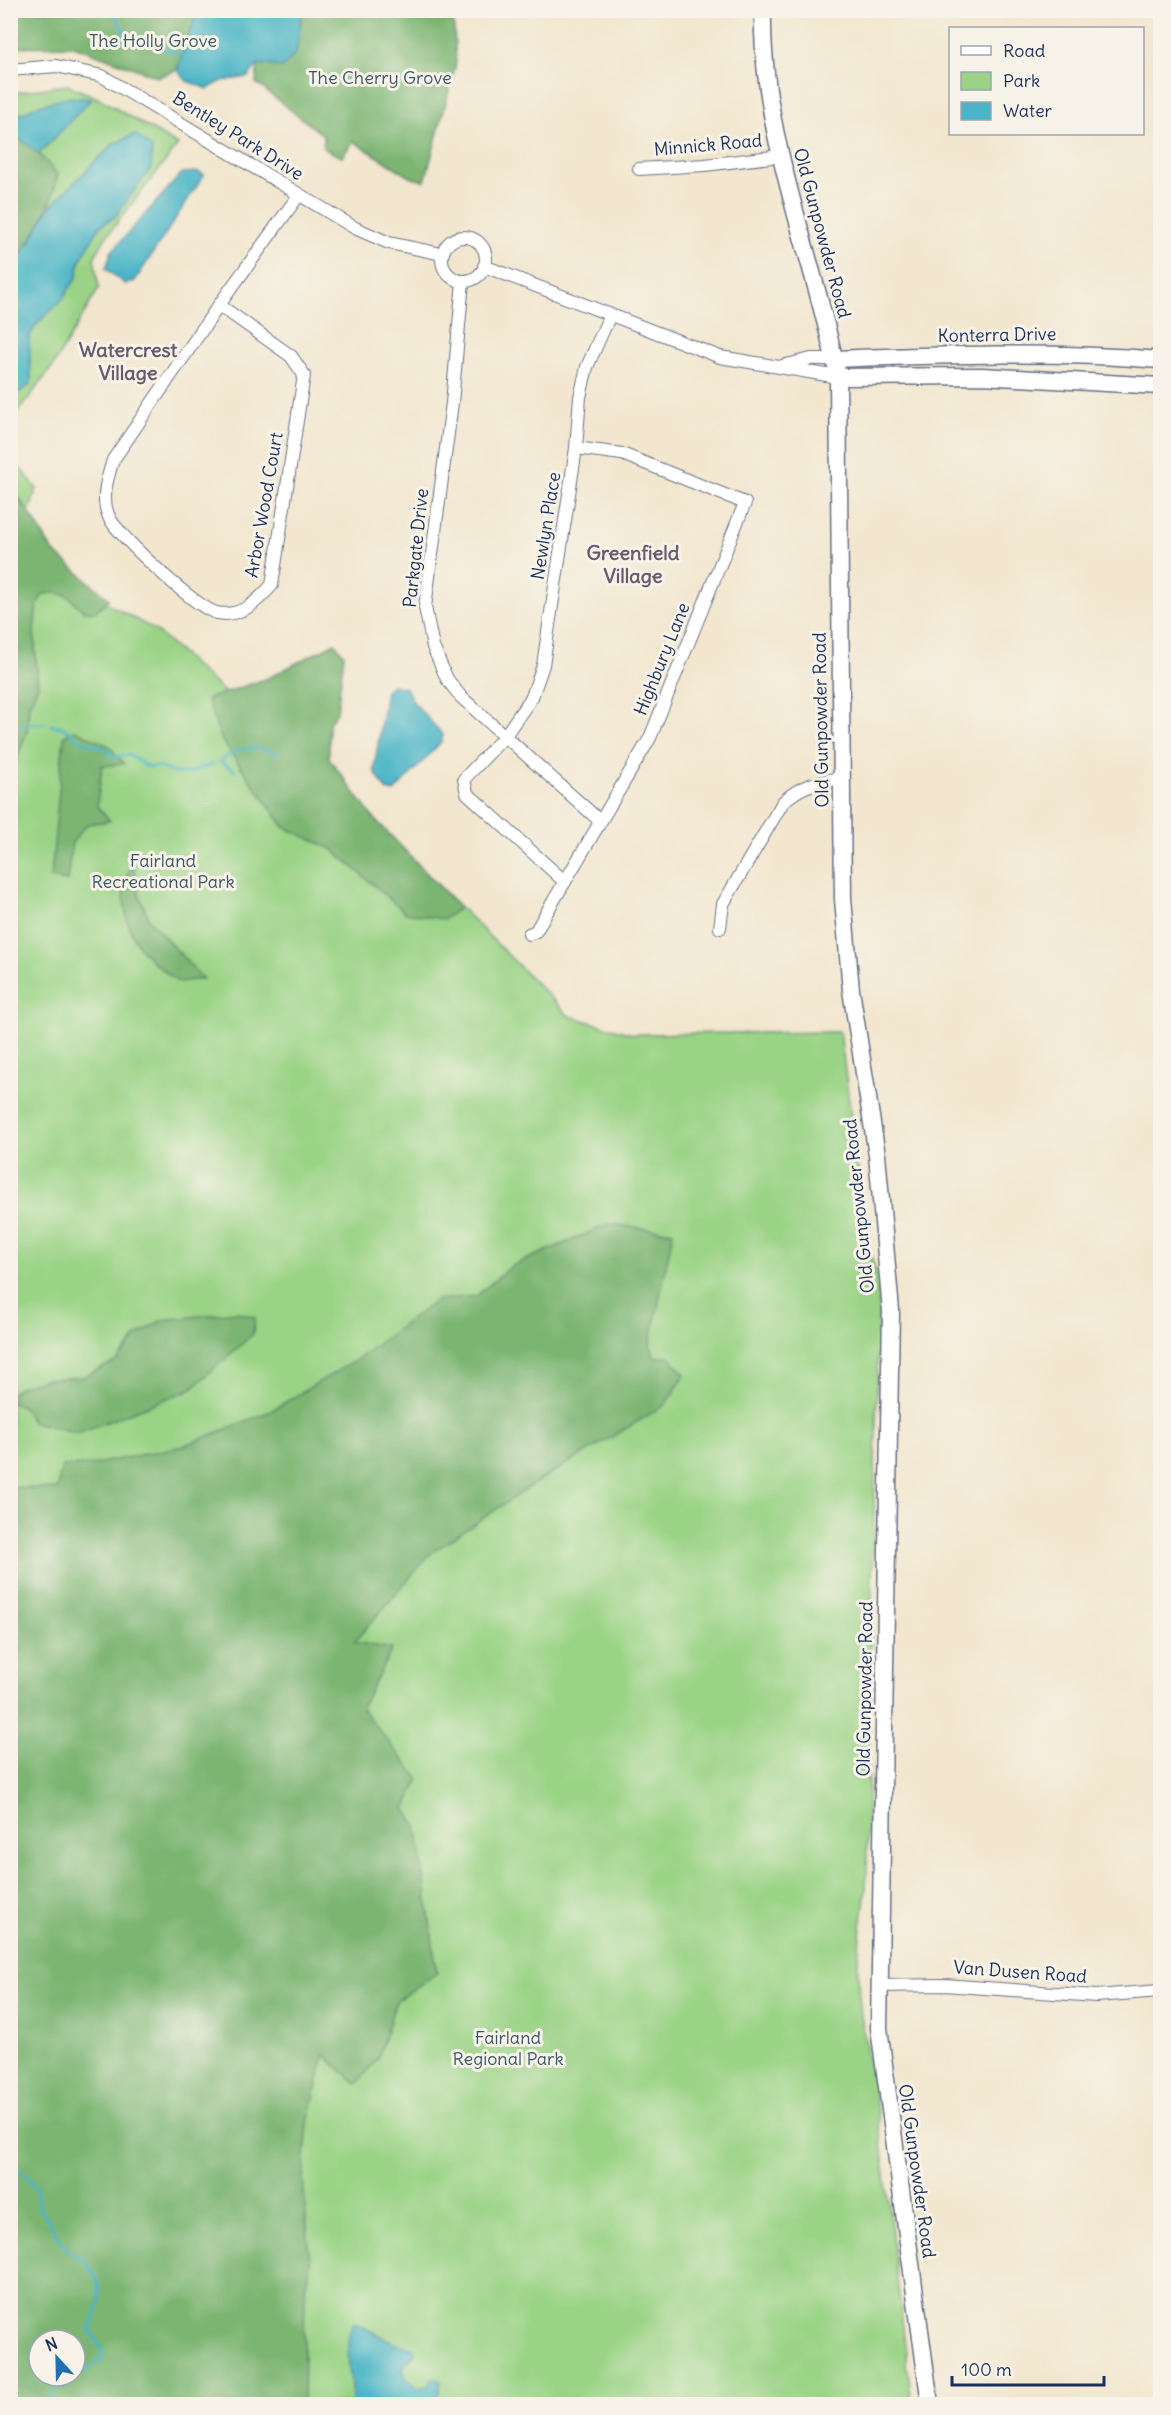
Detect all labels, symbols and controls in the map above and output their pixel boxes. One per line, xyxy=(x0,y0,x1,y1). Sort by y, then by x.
legend xyxy=(949,27,1144,135)
park label: The Holly Grove xyxy=(89,29,217,52)
text: Road xyxy=(1003,39,1046,62)
park label: The Cherry Grove xyxy=(308,66,452,89)
text: Park xyxy=(1003,69,1040,92)
street label: Bentley Park Drive xyxy=(169,86,308,185)
text: Water xyxy=(1003,99,1053,122)
street label: Minnick Road xyxy=(653,128,763,161)
street label: Old Gunpowder Road xyxy=(789,145,856,321)
street label: Konterra Drive xyxy=(938,322,1056,347)
district label: Watercrest Village xyxy=(79,337,178,385)
street label: Arbor Wood Court xyxy=(239,430,288,579)
street label: Newlyn Place xyxy=(526,470,565,581)
street label: Parkgate Drive xyxy=(398,487,433,609)
district label: Greenfield Village xyxy=(586,540,680,588)
street label: Highbury Lane xyxy=(628,599,695,719)
street label: Old Gunpowder Road xyxy=(807,632,834,808)
park label: Fairland Recreational Park xyxy=(91,849,235,893)
street label: Old Gunpowder Road xyxy=(838,1117,879,1294)
street label: Old Gunpowder Road xyxy=(851,1601,878,1777)
street label: Van Dusen Road xyxy=(953,1955,1088,1988)
park label: Fairland Regional Park xyxy=(452,2026,564,2070)
street label: Old Gunpowder Road xyxy=(894,2083,941,2260)
north arrow xyxy=(27,2328,87,2388)
text: N xyxy=(43,2333,60,2355)
scale bar xyxy=(952,2349,1104,2387)
text: 100 m xyxy=(961,2358,1012,2381)

